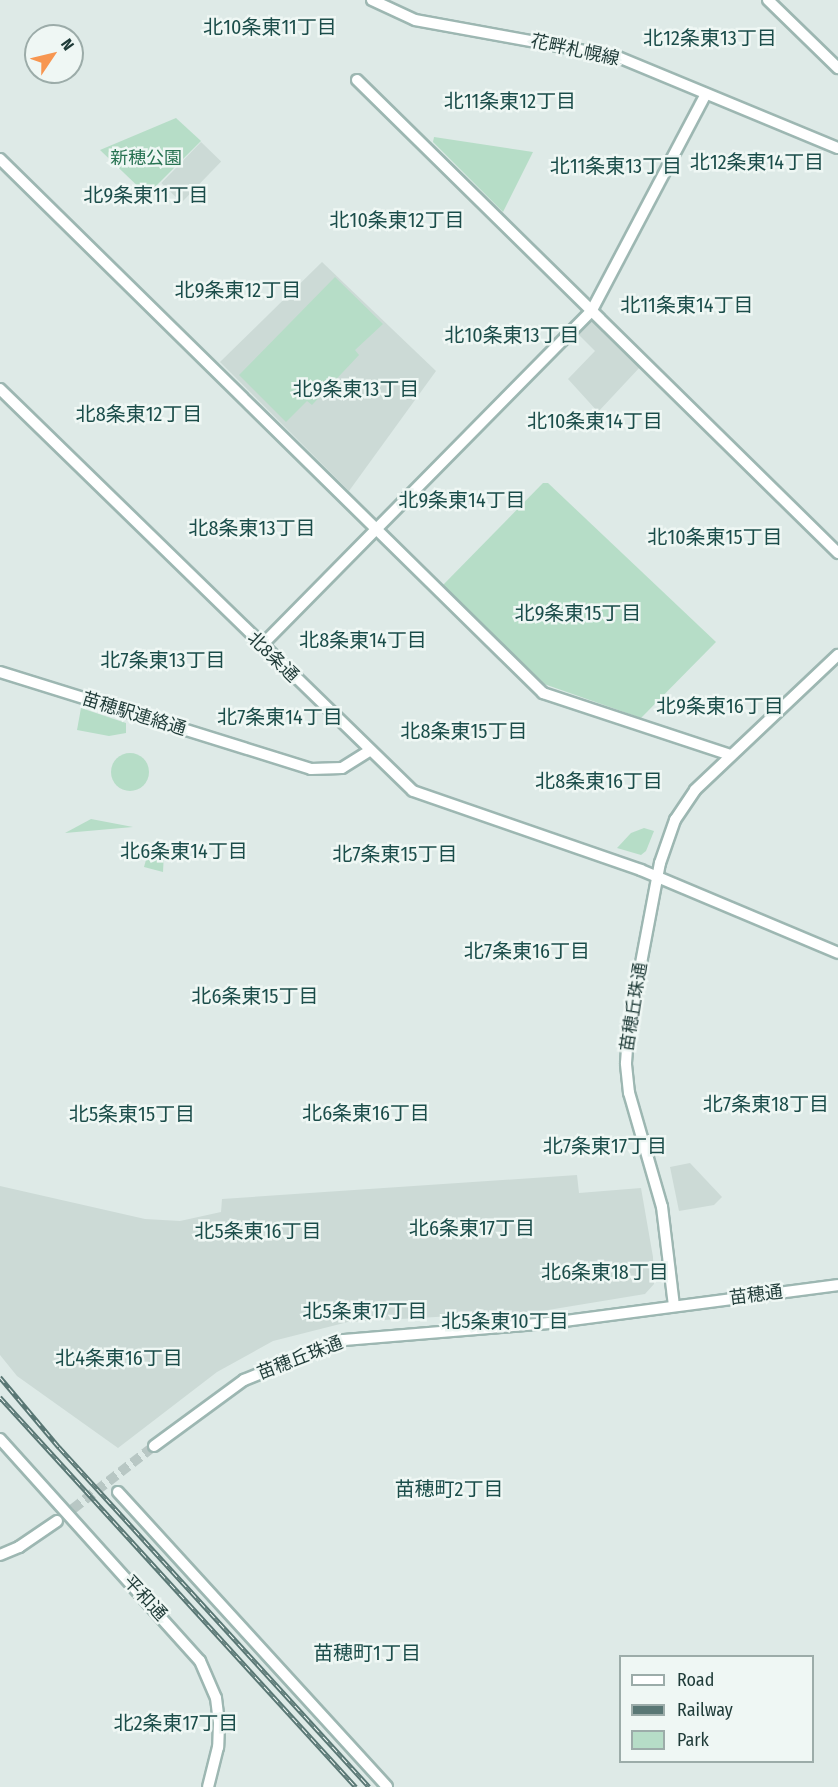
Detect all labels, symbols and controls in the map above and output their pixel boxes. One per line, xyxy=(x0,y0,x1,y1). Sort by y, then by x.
district label: 北10条東11丁目 xyxy=(203,15,337,39)
north arrow xyxy=(24,24,84,84)
district label: 北12条東13丁目 xyxy=(643,26,777,50)
street label: 花畔札幌線 xyxy=(529,30,621,70)
text: N xyxy=(57,35,78,54)
district label: 北11条東12丁目 xyxy=(444,89,576,113)
park label: 新穂公園 xyxy=(110,147,182,169)
district label: 北12条東14丁目 xyxy=(690,150,824,174)
district label: 北11条東13丁目 xyxy=(550,154,682,178)
district label: 北9条東11丁目 xyxy=(83,183,209,207)
district label: 北10条東12丁目 xyxy=(330,208,464,232)
district label: 北9条東12丁目 xyxy=(175,278,301,302)
district label: 北11条東14丁目 xyxy=(621,293,753,317)
district label: 北10条東13丁目 xyxy=(444,323,580,347)
district label: 北9条東13丁目 xyxy=(293,377,419,401)
district label: 北8条東12丁目 xyxy=(76,402,202,426)
district label: 北10条東14丁目 xyxy=(527,409,663,433)
district label: 北9条東14丁目 xyxy=(398,488,526,512)
district label: 北8条東13丁目 xyxy=(189,516,315,540)
district label: 北10条東15丁目 xyxy=(647,525,783,549)
district label: 北9条東15丁目 xyxy=(515,601,641,625)
street label: 北8条通 xyxy=(243,627,303,687)
district label: 北8条東14丁目 xyxy=(299,628,427,652)
district label: 北7条東13丁目 xyxy=(101,648,225,672)
street label: 苗穂駅連絡通 xyxy=(79,688,189,740)
district label: 北9条東16丁目 xyxy=(656,694,784,718)
district label: 北7条東14丁目 xyxy=(217,705,343,729)
district label: 北8条東15丁目 xyxy=(401,719,527,743)
district label: 北8条東16丁目 xyxy=(535,769,663,793)
district label: 北6条東14丁目 xyxy=(120,839,248,863)
district label: 北7条東15丁目 xyxy=(332,842,458,866)
district label: 北7条東16丁目 xyxy=(464,939,590,963)
street label: 苗穂丘珠通 xyxy=(616,961,652,1053)
district label: 北6条東15丁目 xyxy=(192,984,318,1008)
district label: 北7条東18丁目 xyxy=(703,1092,829,1116)
district label: 北6条東16丁目 xyxy=(302,1101,430,1125)
district label: 北5条東15丁目 xyxy=(69,1102,195,1126)
district label: 北7条東17丁目 xyxy=(543,1134,667,1158)
district label: 北6条東17丁目 xyxy=(409,1216,535,1240)
district label: 北5条東16丁目 xyxy=(195,1219,321,1243)
district label: 北6条東18丁目 xyxy=(541,1260,669,1284)
street label: 苗穂通 xyxy=(728,1281,784,1309)
district label: 北5条東17丁目 xyxy=(302,1299,428,1323)
district label: 北5条東10丁目 xyxy=(441,1309,569,1333)
street label: 苗穂丘珠通 xyxy=(254,1332,346,1384)
district label: 北4条東16丁目 xyxy=(55,1346,183,1370)
district label: 苗穂町2丁目 xyxy=(395,1477,503,1501)
street label: 平和通 xyxy=(119,1571,171,1625)
district label: 苗穂町1丁目 xyxy=(313,1641,421,1665)
legend xyxy=(619,1655,814,1763)
text: Road xyxy=(677,1669,714,1691)
text: Railway xyxy=(677,1699,733,1721)
district label: 北2条東17丁目 xyxy=(114,1711,238,1735)
text: Park xyxy=(677,1729,709,1751)

